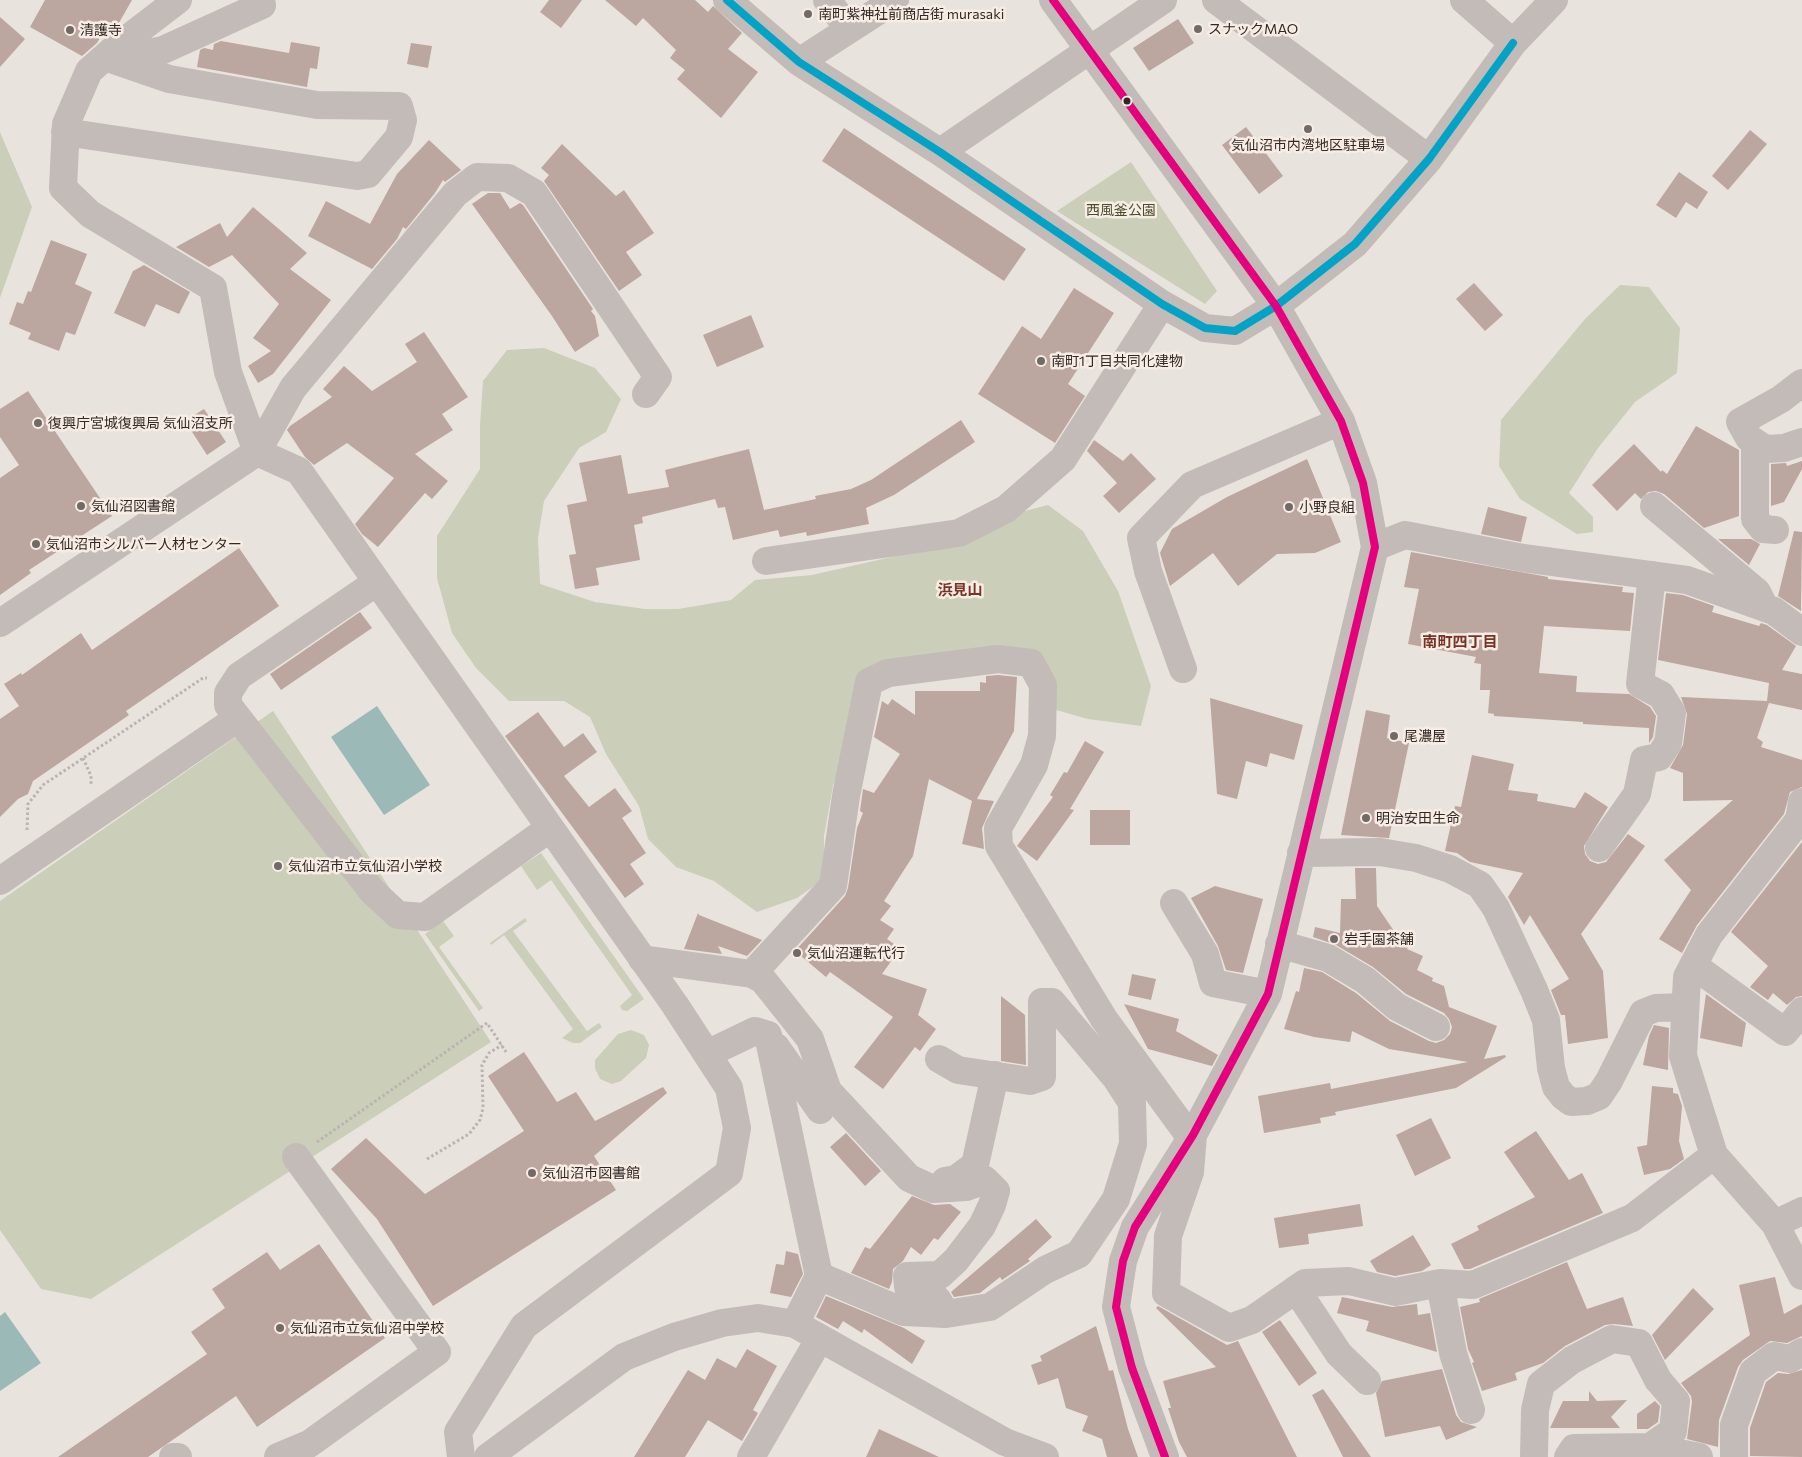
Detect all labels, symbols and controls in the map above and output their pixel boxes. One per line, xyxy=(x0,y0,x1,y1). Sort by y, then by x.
place label: 南町紫神社前商店街 murasaki xyxy=(818,6,1004,22)
marker: 南町紫神社前商店街 murasaki xyxy=(802,8,814,20)
place label: スナックMAO xyxy=(1208,21,1298,37)
place label: 清護寺 xyxy=(80,22,122,38)
marker: スナックMAO xyxy=(1192,23,1204,35)
marker: 清護寺 xyxy=(64,24,76,36)
unlabelled marker xyxy=(1122,96,1132,106)
marker: 気仙沼市内湾地区駐車場 xyxy=(1302,123,1314,135)
place label: 気仙沼市内湾地区駐車場 xyxy=(1231,137,1385,153)
park label: 西風釜公園 xyxy=(1086,202,1156,218)
place label: 南町1丁目共同化建物 xyxy=(1051,353,1183,369)
marker: 南町1丁目共同化建物 xyxy=(1035,355,1047,367)
place label: 復興庁宮城復興局 気仙沼支所 xyxy=(48,415,233,431)
marker: 復興庁宮城復興局 気仙沼支所 xyxy=(32,417,44,429)
place label: 気仙沼図書館 xyxy=(91,498,175,514)
place label: 小野良組 xyxy=(1299,499,1355,515)
marker: 気仙沼図書館 xyxy=(75,500,87,512)
marker: 小野良組 xyxy=(1283,501,1295,513)
place label: 気仙沼市シルバー人材センター xyxy=(46,536,242,552)
marker: 気仙沼市シルバー人材センター xyxy=(30,538,42,550)
district label: 浜見山 xyxy=(938,581,982,599)
district label: 南町四丁目 xyxy=(1423,633,1497,651)
place label: 尾濃屋 xyxy=(1404,728,1446,744)
marker: 尾濃屋 xyxy=(1388,730,1400,742)
place label: 明治安田生命 xyxy=(1376,810,1460,826)
marker: 明治安田生命 xyxy=(1360,812,1372,824)
place label: 気仙沼市立気仙沼小学校 xyxy=(288,858,442,874)
marker: 気仙沼市立気仙沼小学校 xyxy=(272,860,284,872)
place label: 岩手園茶舗 xyxy=(1344,931,1414,947)
marker: 岩手園茶舗 xyxy=(1328,933,1340,945)
place label: 気仙沼運転代行 xyxy=(807,945,905,961)
marker: 気仙沼運転代行 xyxy=(791,947,803,959)
place label: 気仙沼市図書館 xyxy=(542,1165,640,1181)
marker: 気仙沼市図書館 xyxy=(526,1167,538,1179)
place label: 気仙沼市立気仙沼中学校 xyxy=(290,1320,444,1336)
marker: 気仙沼市立気仙沼中学校 xyxy=(274,1322,286,1334)

